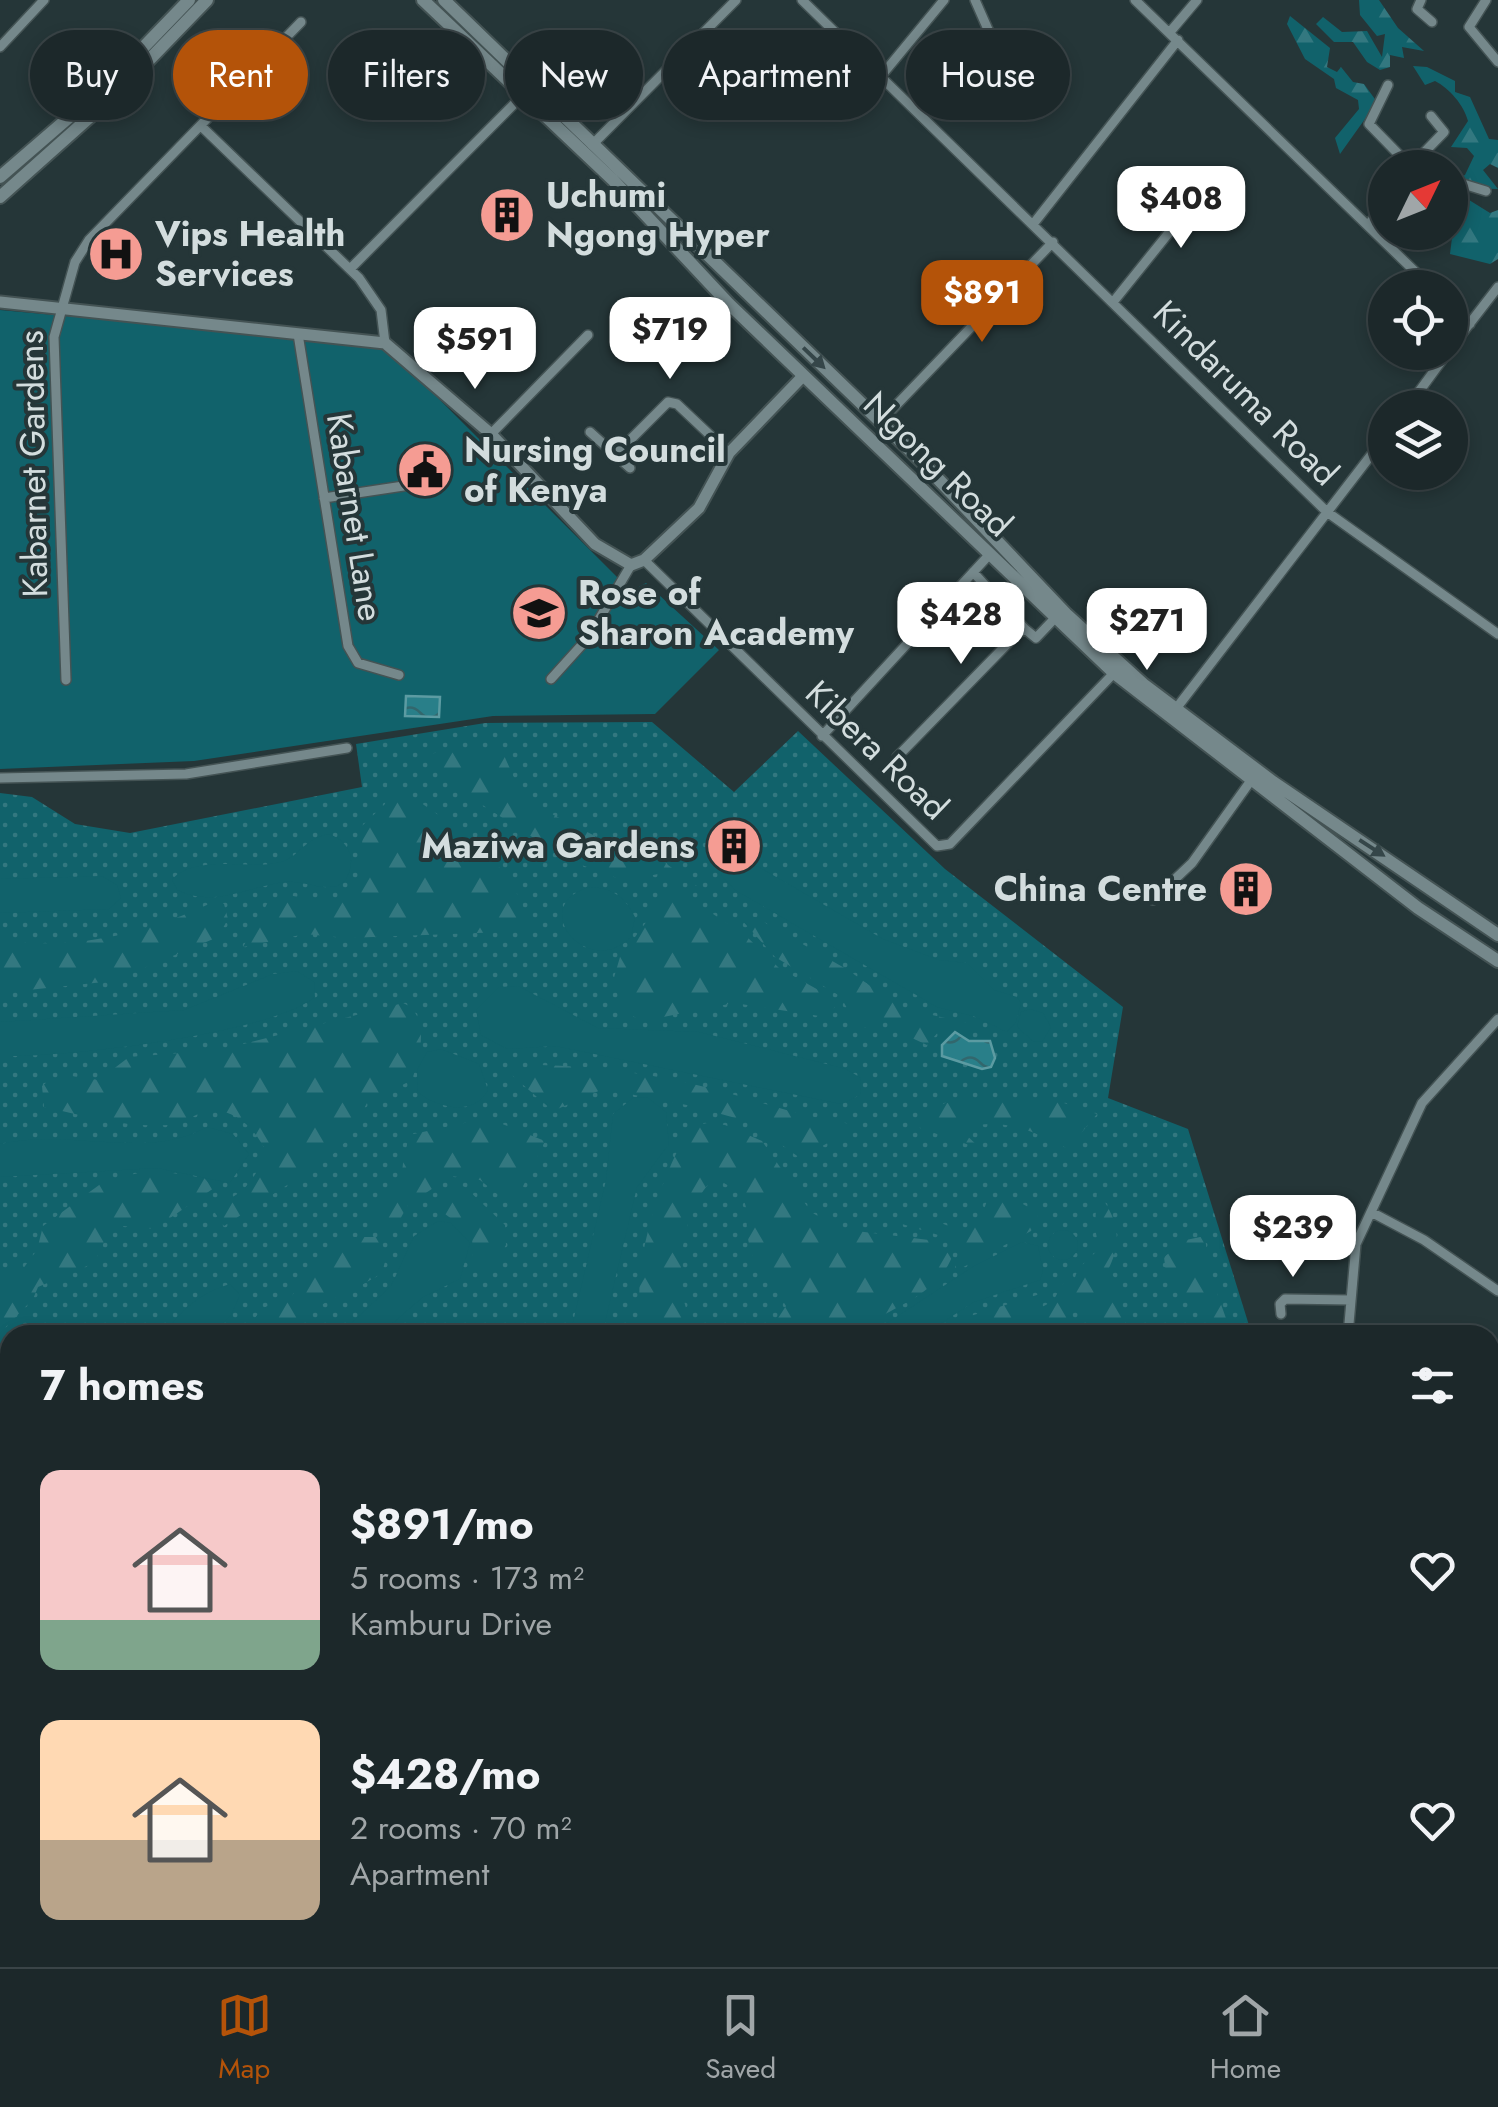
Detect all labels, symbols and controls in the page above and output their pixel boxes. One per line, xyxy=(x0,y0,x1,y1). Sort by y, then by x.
chip: Buy xyxy=(30,30,153,120)
chip: Rent xyxy=(173,30,308,120)
chip: Filters xyxy=(328,30,485,120)
chip: New xyxy=(505,30,643,120)
chip: Apartment xyxy=(663,30,886,120)
chip: House xyxy=(906,30,1070,120)
north arrow xyxy=(1368,150,1468,250)
map controls xyxy=(1368,150,1468,490)
pin: $408 xyxy=(1122,166,1240,251)
place label: Uchumi Ngong Hyper xyxy=(546,170,770,260)
text: $408 xyxy=(1139,175,1223,221)
building icon: Uchumi Ngong Hyper xyxy=(477,185,537,245)
place label: Vips Health Services xyxy=(154,209,345,299)
hospital icon: Vips Health Services xyxy=(86,224,146,284)
pin: $891 xyxy=(923,260,1041,345)
text: $891 xyxy=(943,269,1021,315)
button: locate xyxy=(1368,270,1468,370)
street label: Kindaruma Road xyxy=(1142,289,1350,497)
pin: $719 xyxy=(611,297,729,382)
text: $719 xyxy=(632,306,708,352)
pin: $591 xyxy=(416,307,534,392)
text: $591 xyxy=(436,316,514,362)
street label: Kabarnet Gardens xyxy=(6,330,60,598)
one-way arrow xyxy=(801,346,825,369)
street label: Ngong Road xyxy=(852,380,1024,548)
button: layers xyxy=(1368,390,1468,490)
street label: Kabarnet Lane xyxy=(314,410,396,624)
place label: Nursing Council of Kenya xyxy=(464,425,726,515)
public building icon: Nursing Council of Kenya xyxy=(395,440,455,500)
place label: Rose of Sharon Academy xyxy=(578,568,855,658)
pin: $428 xyxy=(902,582,1020,667)
school or university icon: Rose of Sharon Academy xyxy=(509,583,569,643)
pin: $271 xyxy=(1088,588,1206,673)
text: $428 xyxy=(919,591,1003,637)
text: $271 xyxy=(1109,597,1185,643)
street label: Kibera Road xyxy=(794,669,960,831)
building icon: Maziwa Gardens xyxy=(704,816,764,876)
place label: Maziwa Gardens xyxy=(422,821,695,871)
one-way arrow xyxy=(1358,838,1385,856)
building icon: China Centre xyxy=(1216,859,1276,919)
place label: China Centre xyxy=(994,864,1207,914)
pin: $239 xyxy=(1234,1195,1352,1280)
text: $239 xyxy=(1252,1204,1334,1250)
text: 7 homes xyxy=(40,1355,204,1416)
icon: filters xyxy=(1405,1358,1460,1413)
text: $891/mo xyxy=(350,1494,534,1555)
icon: home xyxy=(120,1510,240,1630)
icon: heart xyxy=(1405,1543,1460,1598)
text: 5 rooms · 173 m² xyxy=(350,1555,584,1601)
text: Kamburu Drive xyxy=(350,1601,552,1647)
text: $428/mo xyxy=(350,1744,541,1805)
icon: home xyxy=(120,1760,240,1880)
icon: heart xyxy=(1405,1793,1460,1848)
text: 2 rooms · 70 m² xyxy=(350,1805,572,1851)
text: Apartment xyxy=(350,1851,489,1897)
tab: Map xyxy=(217,1988,272,2089)
tab: Saved xyxy=(705,1988,776,2089)
tab: Home xyxy=(1210,1988,1281,2089)

